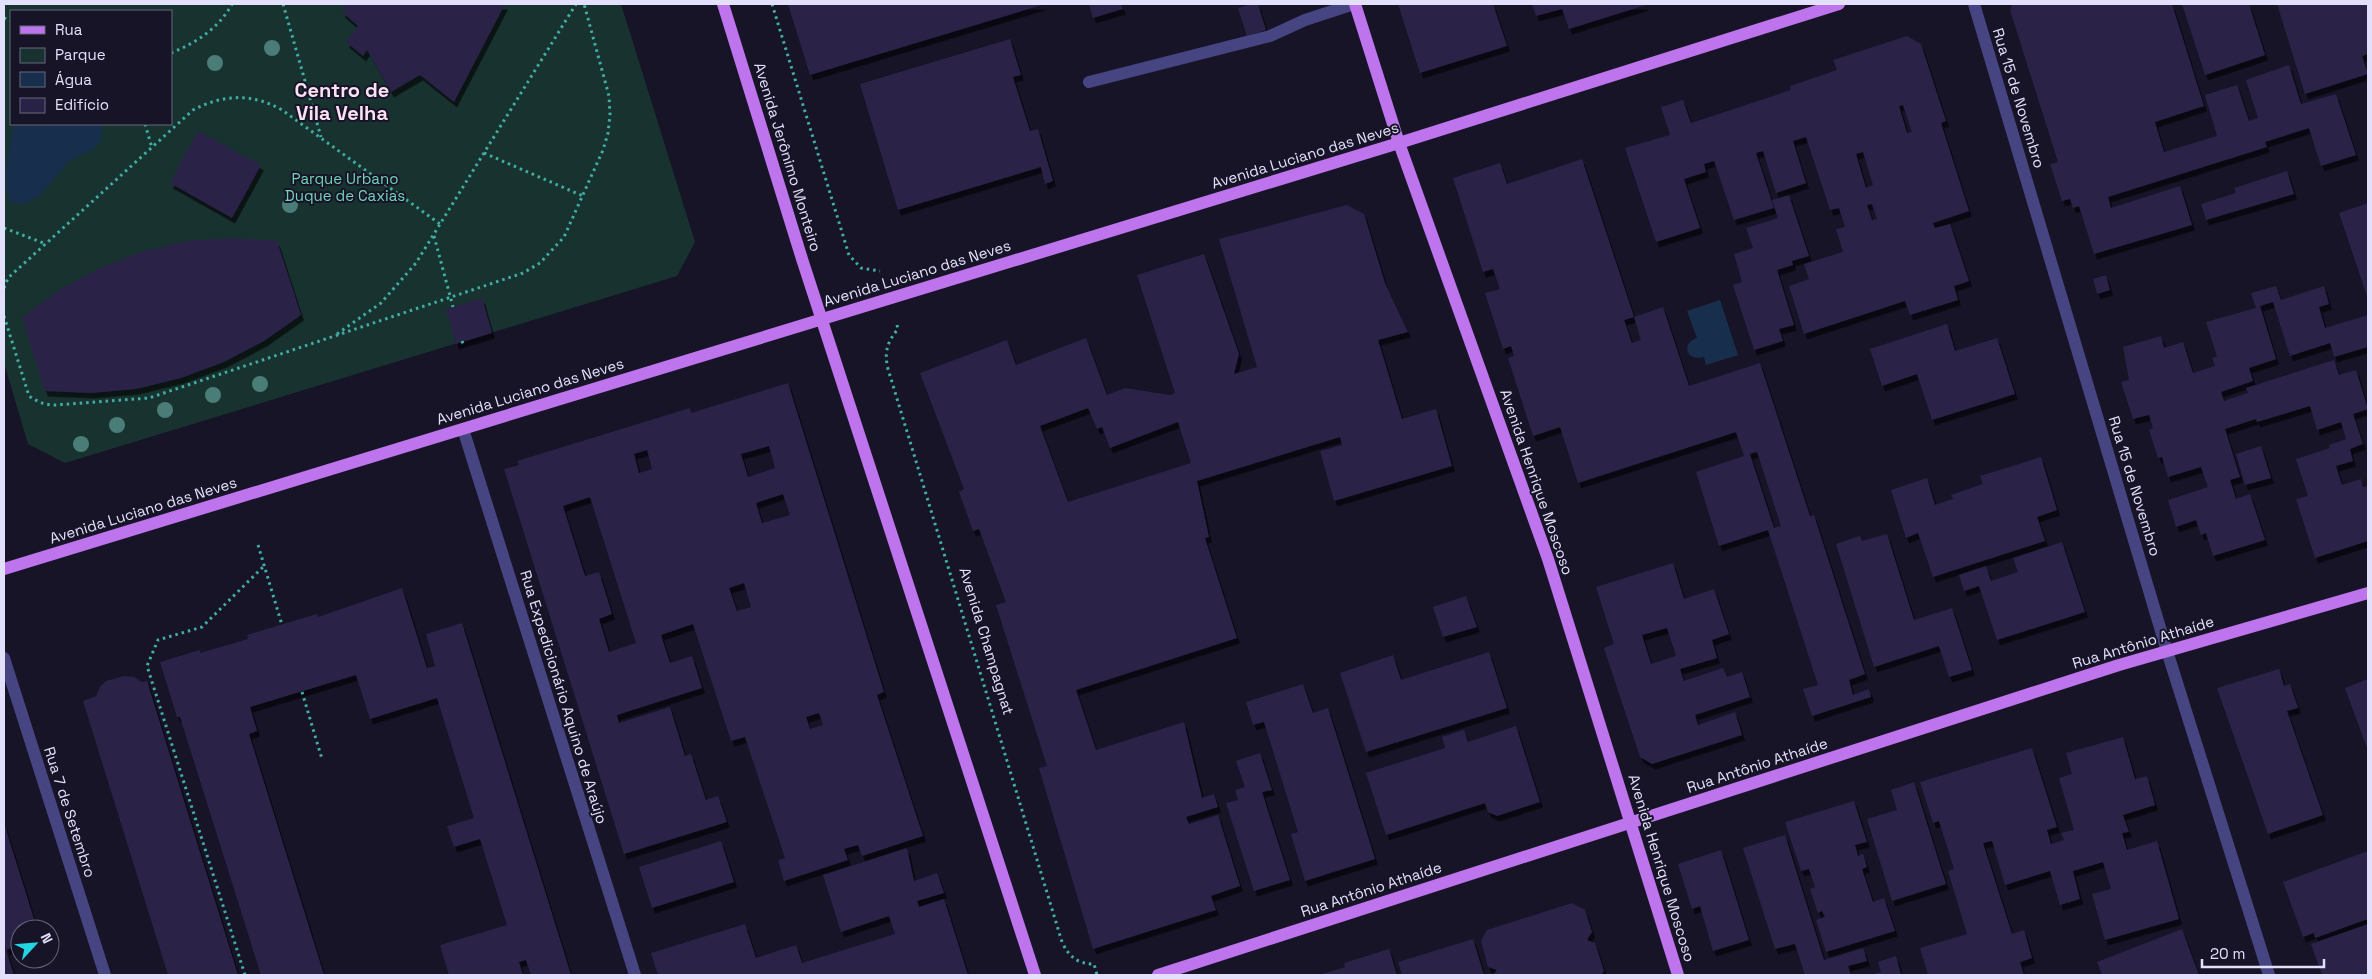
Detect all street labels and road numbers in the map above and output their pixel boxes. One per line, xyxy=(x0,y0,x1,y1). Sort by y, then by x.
street label: Rua 15 de Novembro xyxy=(1989,26,2049,170)
street label: Avenida Jerônimo Monteiro xyxy=(750,60,826,254)
street label: Avenida Luciano das Neves xyxy=(1209,117,1401,193)
street label: Avenida Luciano das Neves xyxy=(821,235,1013,311)
street label: Avenida Luciano das Neves xyxy=(434,353,626,429)
street label: Avenida Henrique Moscoso xyxy=(1496,387,1578,577)
street label: Rua 15 de Novembro xyxy=(2105,414,2165,558)
street label: Avenida Luciano das Neves xyxy=(47,472,239,548)
street label: Avenida Champagnat xyxy=(956,565,1019,717)
street label: Rua Expedicionário Aquino de Araújo xyxy=(516,568,612,826)
street label: Rua Antônio Athaíde xyxy=(2070,611,2216,673)
street label: Rua Antônio Athaíde xyxy=(1684,733,1830,797)
street label: Rua 7 de Setembro xyxy=(40,744,100,880)
street label: Avenida Henrique Moscoso xyxy=(1624,772,1700,964)
street label: Rua Antônio Athaíde xyxy=(1298,857,1444,921)

